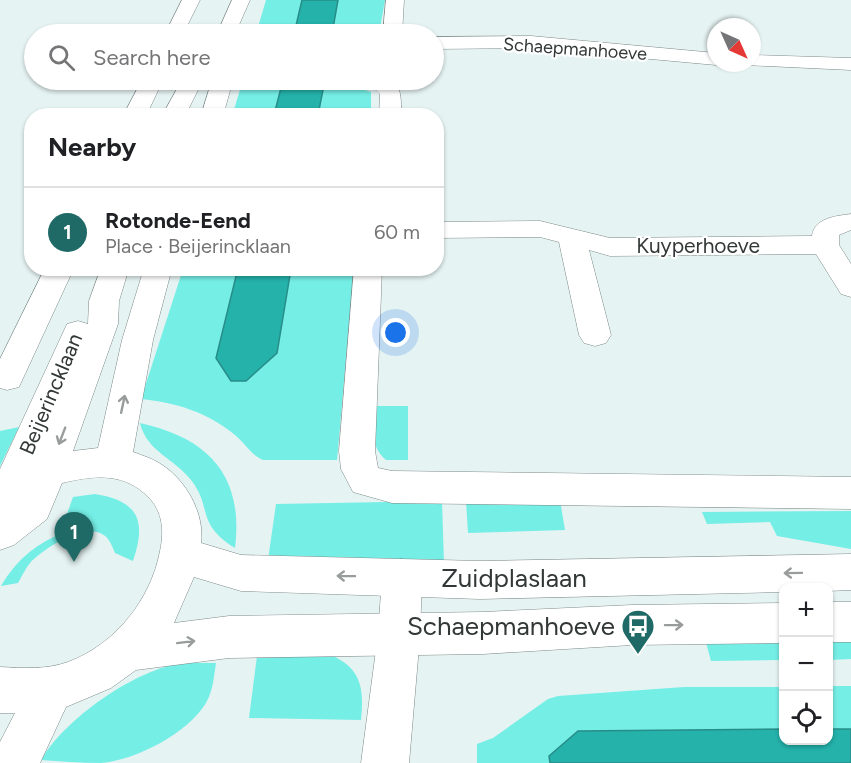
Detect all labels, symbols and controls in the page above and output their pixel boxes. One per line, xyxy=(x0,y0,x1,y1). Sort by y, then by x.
north arrow xyxy=(707,18,761,72)
search box xyxy=(24,24,444,90)
street label: Schaepmanhoeve xyxy=(502,33,648,65)
icon: search xyxy=(45,41,78,74)
text: Search here xyxy=(93,44,211,71)
text: Nearby xyxy=(48,131,136,163)
text: Rotonde-Eend xyxy=(105,207,251,234)
text: 1 xyxy=(63,220,72,244)
text: 60 m xyxy=(374,220,420,244)
street label: Kuyperhoeve xyxy=(636,233,760,258)
text: Place · Beijerincklaan xyxy=(105,234,291,258)
your location xyxy=(381,318,410,347)
street label: Beijerincklaan xyxy=(14,329,87,458)
one-way arrow xyxy=(118,395,129,415)
one-way arrow xyxy=(56,426,67,445)
pin: 1 xyxy=(54,512,94,562)
street label: Zuidplaslaan xyxy=(441,562,587,594)
one-way arrow xyxy=(783,568,803,579)
one-way arrow xyxy=(336,571,356,582)
map controls xyxy=(779,583,833,745)
button: + xyxy=(779,583,833,637)
bus stop icon: Schaepmanhoeve xyxy=(620,608,656,655)
place label: Schaepmanhoeve xyxy=(407,610,615,642)
one-way arrow xyxy=(663,619,683,631)
one-way arrow xyxy=(175,637,195,648)
button: − xyxy=(779,637,833,691)
button: locate xyxy=(779,691,833,745)

